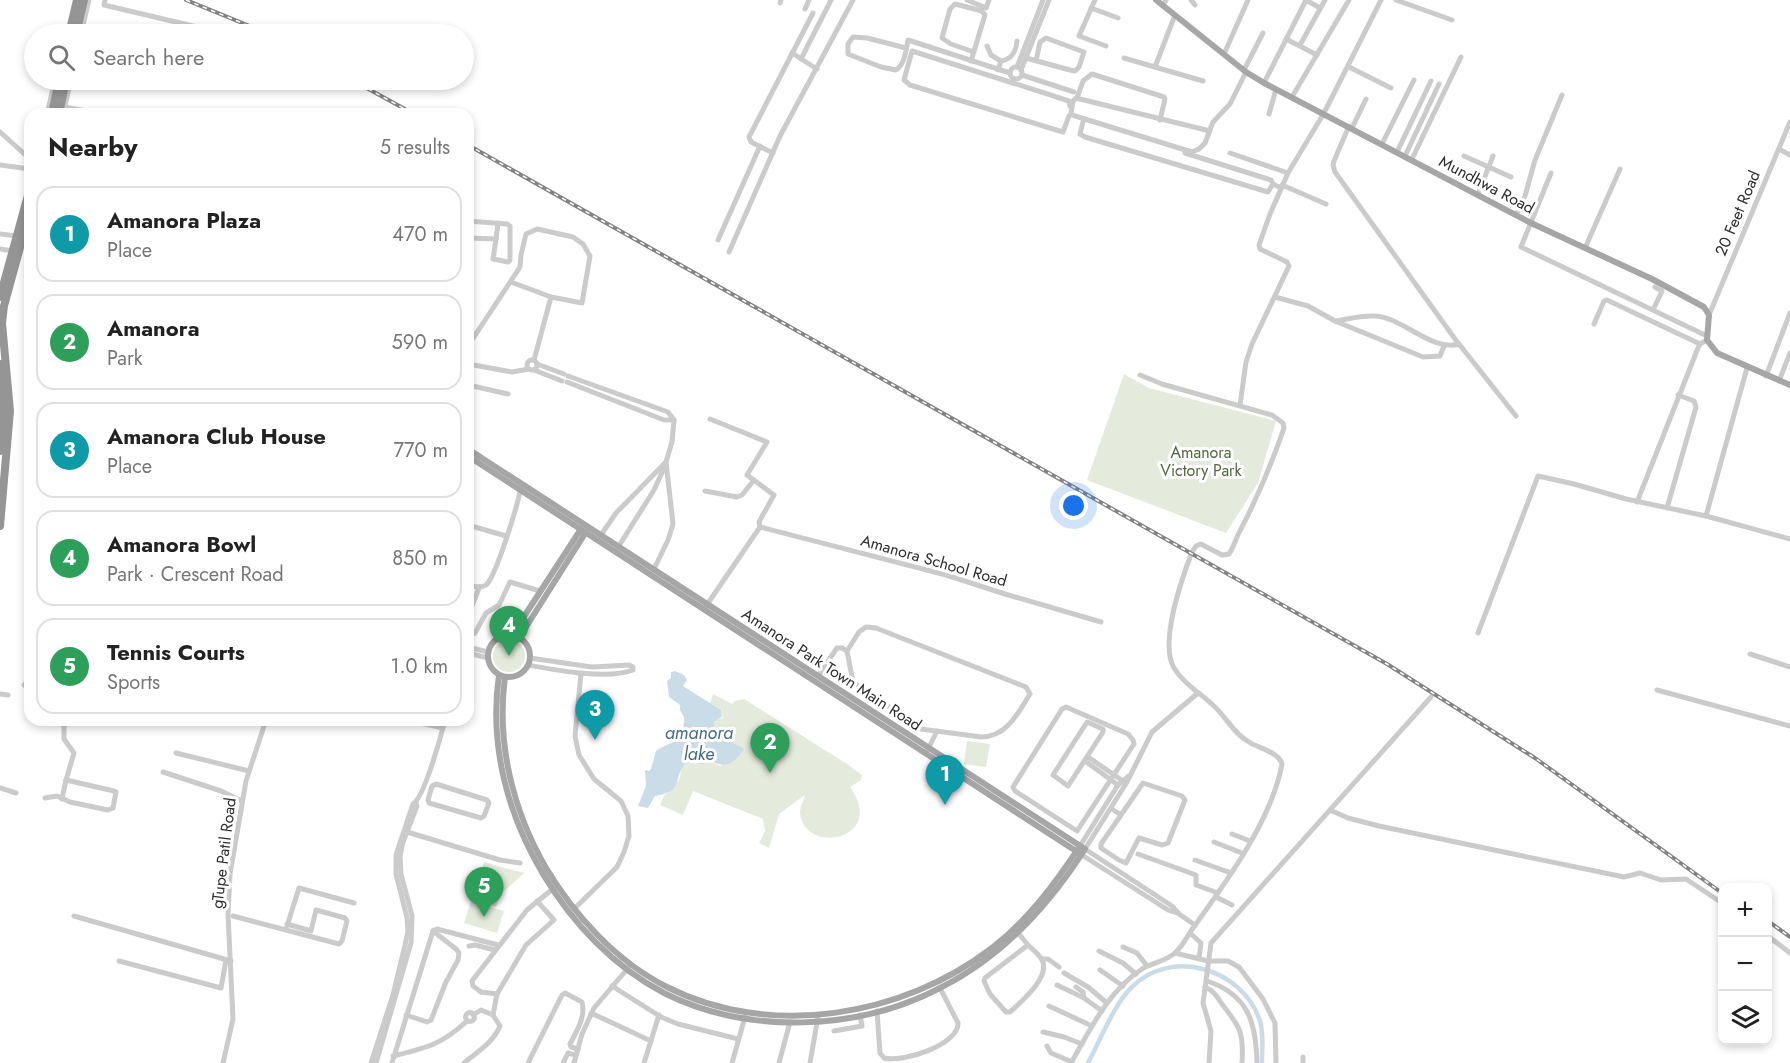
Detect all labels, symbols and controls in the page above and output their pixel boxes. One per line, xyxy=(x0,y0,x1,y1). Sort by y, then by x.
search box xyxy=(24,24,474,90)
icon: search xyxy=(45,41,78,74)
text: Search here xyxy=(93,41,204,73)
text: Nearby xyxy=(48,128,137,166)
text: 5 results xyxy=(380,133,450,162)
street label: Mundhwa Road xyxy=(1435,150,1539,219)
street label: 20 Feet Road xyxy=(1709,167,1766,259)
text: Amanora Plaza xyxy=(107,204,261,236)
text: 1 xyxy=(64,220,75,249)
text: 470 m xyxy=(392,220,448,249)
text: Place xyxy=(107,236,152,265)
text: Amanora xyxy=(107,312,200,344)
text: 2 xyxy=(63,328,76,357)
text: 590 m xyxy=(392,328,448,357)
text: Park xyxy=(107,344,143,373)
text: Amanora Club House xyxy=(107,420,326,452)
text: 3 xyxy=(63,436,76,465)
text: 770 m xyxy=(393,436,448,465)
park label: Amanora Victory Park xyxy=(1160,441,1243,482)
text: Place xyxy=(107,452,152,481)
your location xyxy=(1059,491,1088,520)
text: Amanora Bowl xyxy=(107,528,256,560)
street label: Amanora School Road xyxy=(858,529,1010,592)
text: 4 xyxy=(63,544,76,573)
text: 850 m xyxy=(392,544,448,573)
text: Park · Crescent Road xyxy=(107,560,284,589)
street label: Amanora Park Town Main Road xyxy=(737,603,926,736)
pin: 4 xyxy=(490,606,528,656)
text: Tennis Courts xyxy=(107,636,245,668)
text: 5 xyxy=(63,652,76,681)
text: 1.0 km xyxy=(391,652,448,681)
text: Sports xyxy=(107,668,160,697)
pin: 3 xyxy=(576,690,614,740)
water label: amanora lake xyxy=(665,720,733,767)
pin: 2 xyxy=(750,724,790,773)
pin: 1 xyxy=(926,756,964,805)
street label: gTupe Patil Road xyxy=(205,796,242,910)
pin: 5 xyxy=(464,868,504,917)
map controls xyxy=(1718,883,1772,1045)
button: + xyxy=(1718,883,1772,937)
button: − xyxy=(1718,937,1772,991)
button: layers xyxy=(1718,991,1772,1045)

